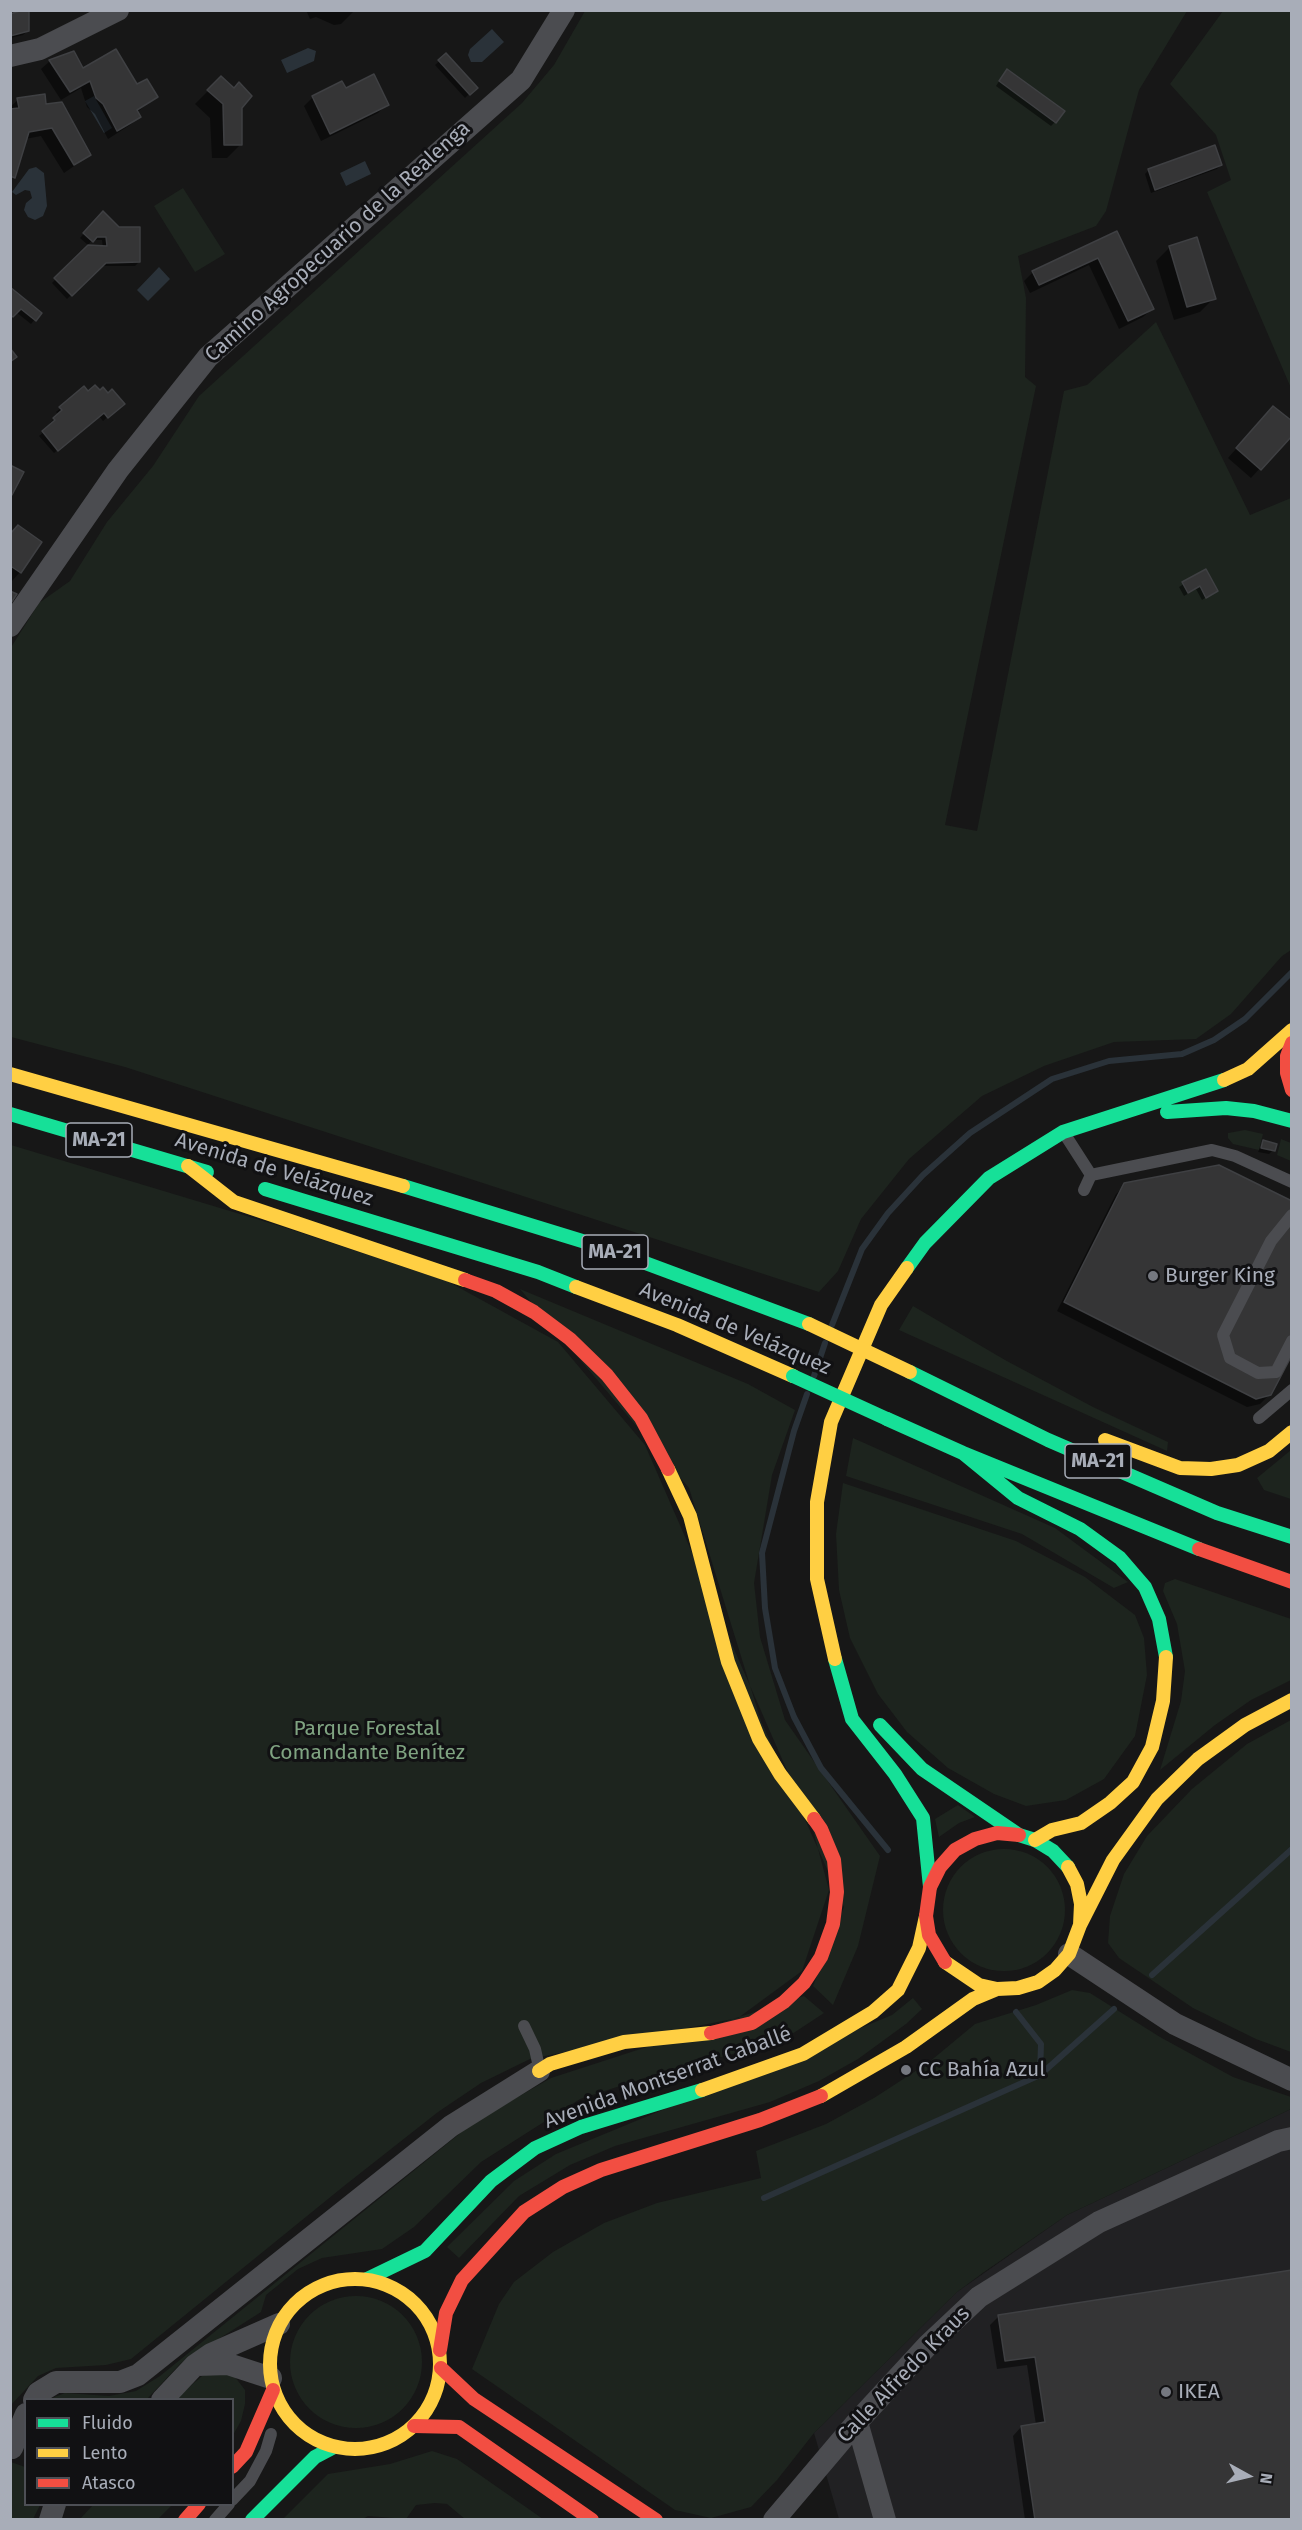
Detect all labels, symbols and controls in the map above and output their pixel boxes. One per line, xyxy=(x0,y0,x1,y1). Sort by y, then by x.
street label: Camino Agropecuario de la Realenga xyxy=(200,116,476,368)
road number: MA-21 xyxy=(66,1123,132,1157)
street label: Avenida de Velázquez xyxy=(172,1128,376,1212)
road number: MA-21 xyxy=(582,1235,648,1269)
place label: Burger King xyxy=(1165,1263,1275,1289)
marker: Burger King xyxy=(1146,1269,1160,1283)
street label: Avenida de Velázquez xyxy=(636,1277,834,1381)
road number: MA-21 xyxy=(1065,1444,1131,1478)
park label: Parque Forestal Comandante Benítez xyxy=(269,1716,465,1766)
street label: Avenida Montserrat Caballé xyxy=(541,2021,795,2135)
place label: CC Bahía Azul xyxy=(918,2057,1045,2083)
marker: CC Bahía Azul xyxy=(899,2063,913,2077)
street label: Calle Alfredo Kraus xyxy=(833,2302,975,2448)
place label: IKEA xyxy=(1178,2379,1220,2405)
marker: IKEA xyxy=(1159,2385,1173,2399)
legend xyxy=(24,2398,234,2506)
text: Fluido xyxy=(82,2412,133,2434)
text: Lento xyxy=(82,2442,128,2464)
north arrow xyxy=(1218,2446,1278,2506)
text: Atasco xyxy=(82,2472,135,2494)
text: N xyxy=(1256,2472,1276,2485)

